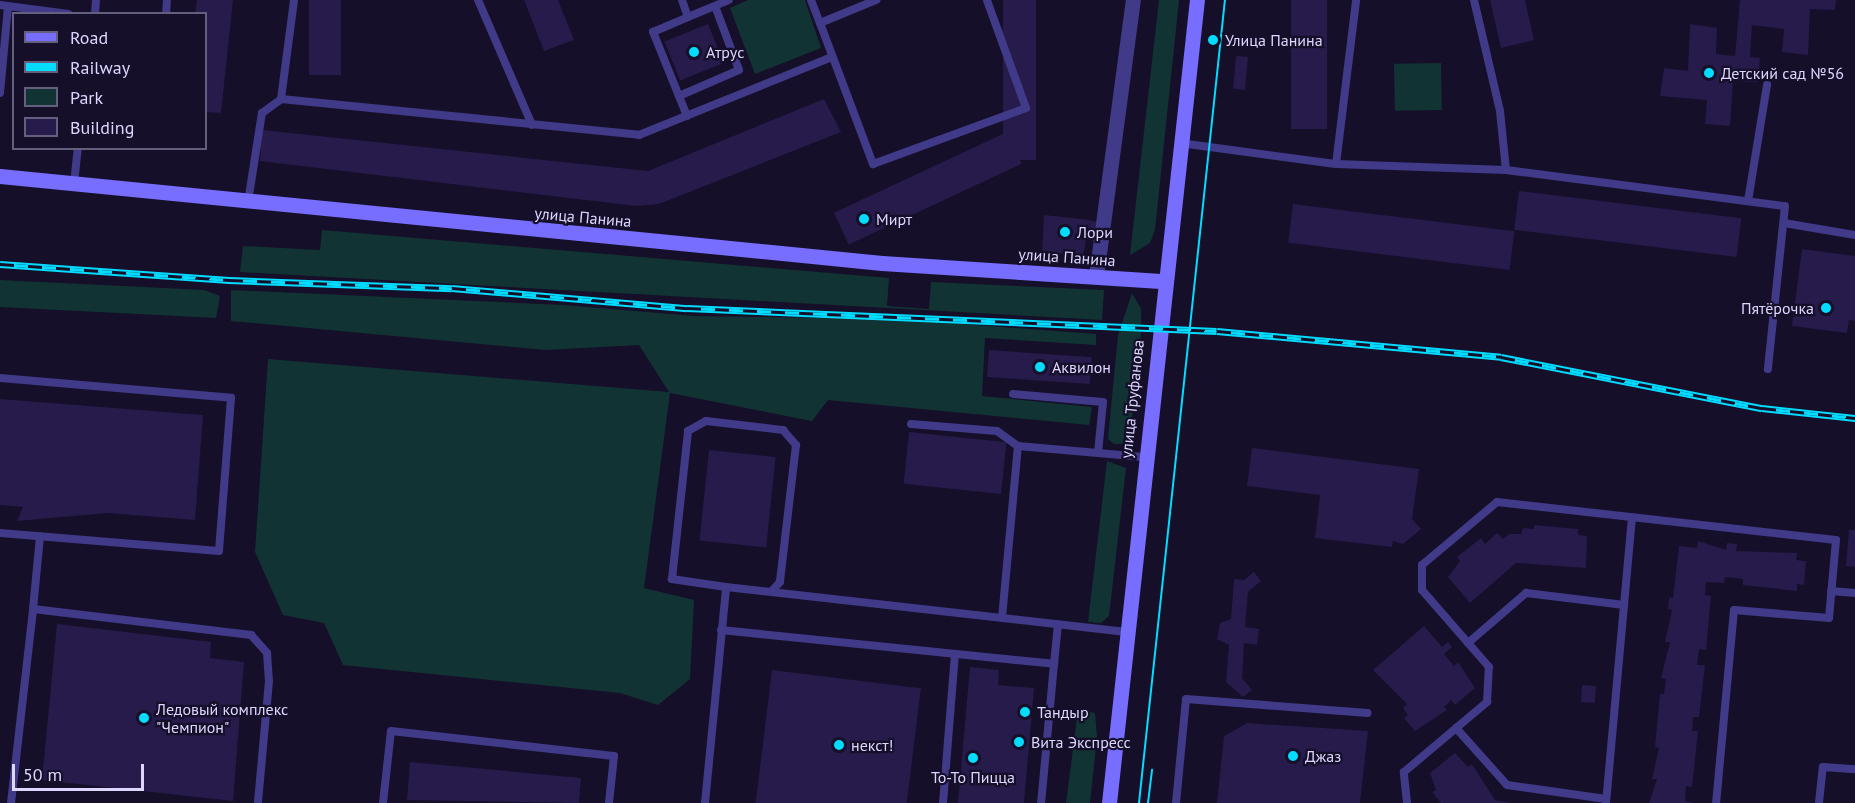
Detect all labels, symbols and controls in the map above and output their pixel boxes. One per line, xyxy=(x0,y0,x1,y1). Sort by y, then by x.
legend xyxy=(12,12,207,150)
text: Road xyxy=(70,26,108,49)
place label: Улица Панина xyxy=(1225,30,1323,50)
marker: Улица Панина xyxy=(1206,33,1220,47)
place label: Атрус xyxy=(706,42,744,62)
marker: Атрус xyxy=(687,45,701,59)
text: Railway xyxy=(70,56,130,79)
place label: Детский сад №56 xyxy=(1721,63,1844,83)
marker: Детский сад №56 xyxy=(1702,66,1716,80)
text: Park xyxy=(70,86,103,109)
text: Building xyxy=(70,116,134,139)
street label: улица Панина xyxy=(534,203,632,231)
place label: Мирт xyxy=(876,209,912,229)
marker: Мирт xyxy=(857,212,871,226)
place label: Лори xyxy=(1077,222,1113,242)
marker: Лори xyxy=(1058,225,1072,239)
street label: улица Панина xyxy=(1018,244,1116,270)
place label: Пятёрочка xyxy=(1741,298,1814,318)
marker: Пятёрочка xyxy=(1819,301,1833,315)
street label: улица Труфанова xyxy=(1116,338,1148,460)
place label: Аквилон xyxy=(1052,357,1111,377)
marker: Аквилон xyxy=(1033,360,1047,374)
place label: Ледовый комплекс "Чемпион" xyxy=(156,699,288,737)
place label: Тандыр xyxy=(1037,702,1089,722)
marker: Тандыр xyxy=(1018,705,1032,719)
marker: Ледовый комплекс "Чемпион" xyxy=(137,711,151,725)
place label: Вита Экспресс xyxy=(1031,732,1131,752)
place label: некст! xyxy=(851,735,893,755)
marker: Вита Экспресс xyxy=(1012,735,1026,749)
marker: некст! xyxy=(832,738,846,752)
place label: Джаз xyxy=(1305,746,1341,766)
marker: Джаз xyxy=(1286,749,1300,763)
marker: То-То Пицца xyxy=(966,751,980,765)
scale bar xyxy=(15,752,147,790)
text: 50 m xyxy=(23,763,62,786)
place label: То-То Пицца xyxy=(931,767,1015,787)

